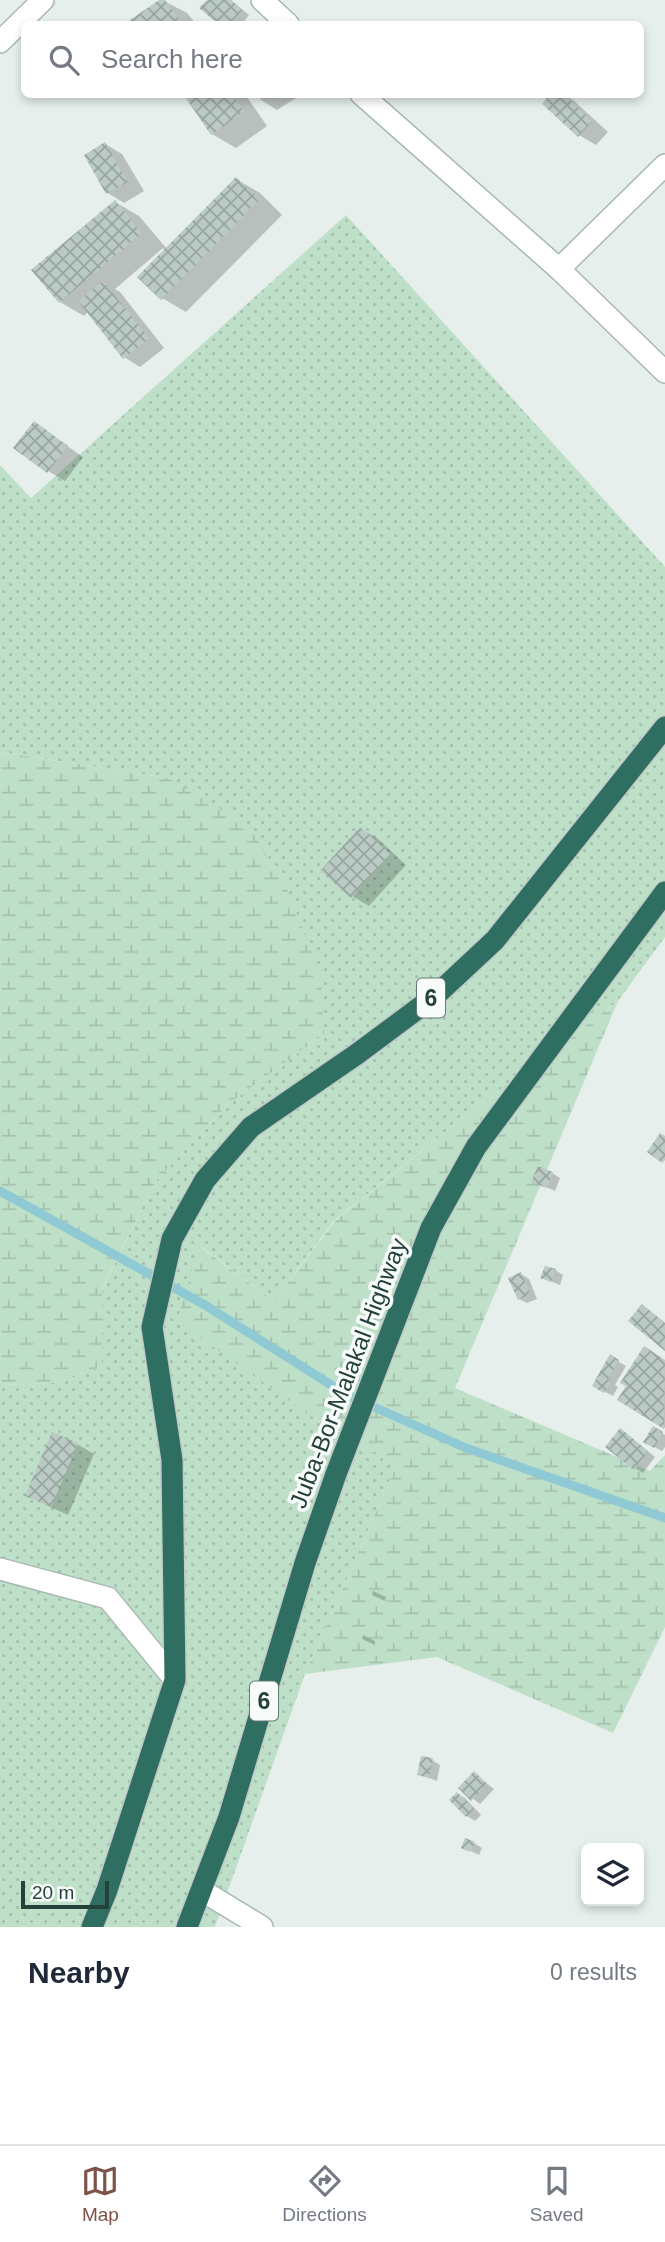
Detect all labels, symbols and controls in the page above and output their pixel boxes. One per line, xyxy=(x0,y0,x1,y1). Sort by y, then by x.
search box xyxy=(21,21,644,98)
icon: search xyxy=(45,41,83,79)
text: Search here xyxy=(101,44,243,74)
road number: 6 xyxy=(417,979,445,1018)
street label: Juba-Bor-Malakal Highway xyxy=(284,1234,412,1512)
road number: 6 xyxy=(250,1682,278,1720)
map controls xyxy=(581,1843,644,1906)
button: layers xyxy=(581,1843,644,1906)
scale bar xyxy=(21,1878,108,1910)
text: 20 m xyxy=(32,1882,74,1903)
text: Nearby xyxy=(28,1956,130,1989)
text: 0 results xyxy=(550,1959,637,1985)
tab: Map xyxy=(81,2162,119,2226)
tab: Directions xyxy=(282,2162,367,2226)
tab: Saved xyxy=(530,2162,584,2226)

